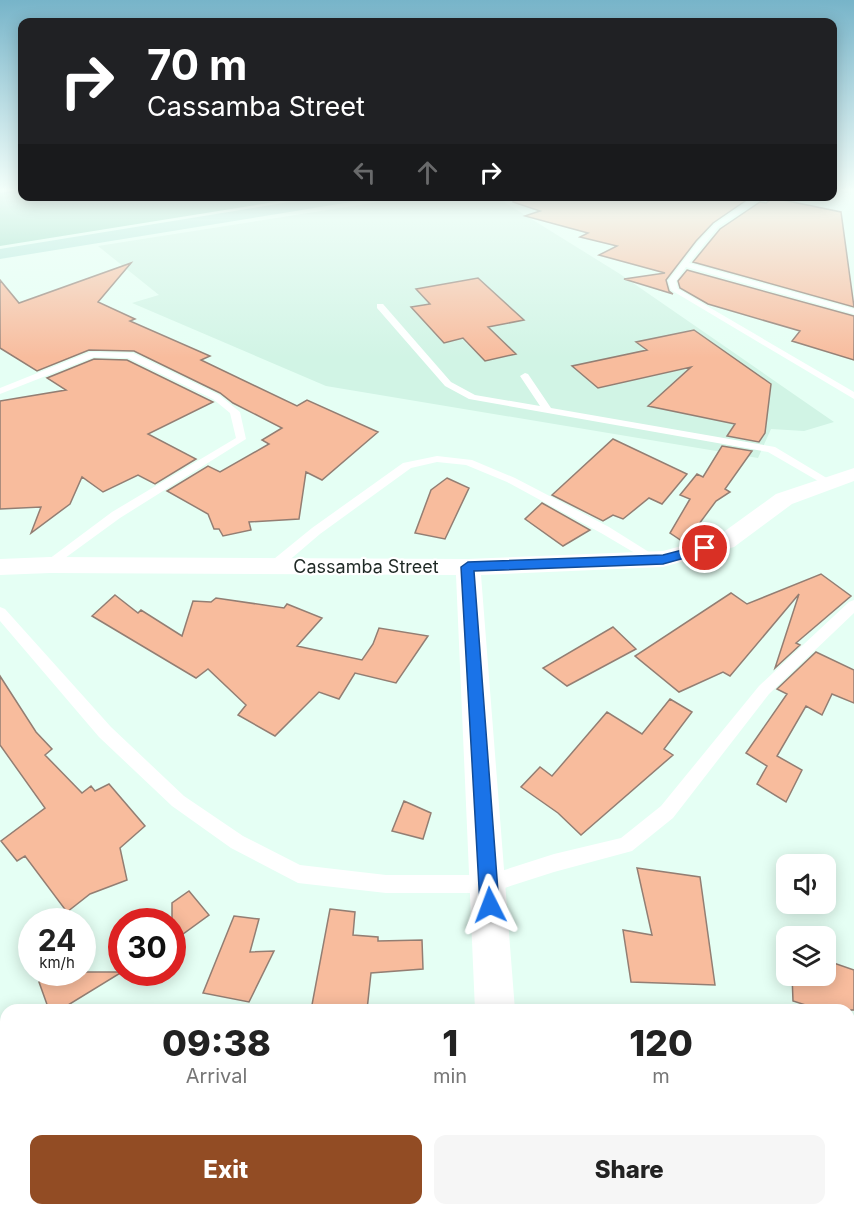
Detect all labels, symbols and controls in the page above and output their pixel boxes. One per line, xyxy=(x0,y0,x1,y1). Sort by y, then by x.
text: 70 m xyxy=(147,39,247,90)
icon: right xyxy=(48,42,126,120)
text: Cassamba Street xyxy=(147,90,365,123)
icon: left xyxy=(348,156,381,189)
icon: ahead xyxy=(411,156,444,189)
icon: right xyxy=(474,156,507,189)
pin xyxy=(679,522,730,573)
icon: arrive xyxy=(688,531,721,564)
street label: Cassamba Street xyxy=(293,556,439,577)
map controls xyxy=(776,854,836,986)
button: sound xyxy=(776,854,836,914)
position arrow xyxy=(458,873,522,937)
speed limit sign: 30 xyxy=(108,908,186,986)
text: 24 xyxy=(38,922,76,958)
button: layers xyxy=(776,926,836,986)
text: km/h xyxy=(39,953,75,972)
text: 09:38 xyxy=(162,1021,271,1065)
text: 1 xyxy=(442,1021,458,1065)
text: 120 xyxy=(629,1021,693,1065)
text: Arrival xyxy=(186,1064,247,1088)
text: min xyxy=(433,1064,467,1088)
text: m xyxy=(652,1064,670,1088)
button: Exit xyxy=(30,1135,422,1204)
button: Share xyxy=(434,1135,825,1204)

